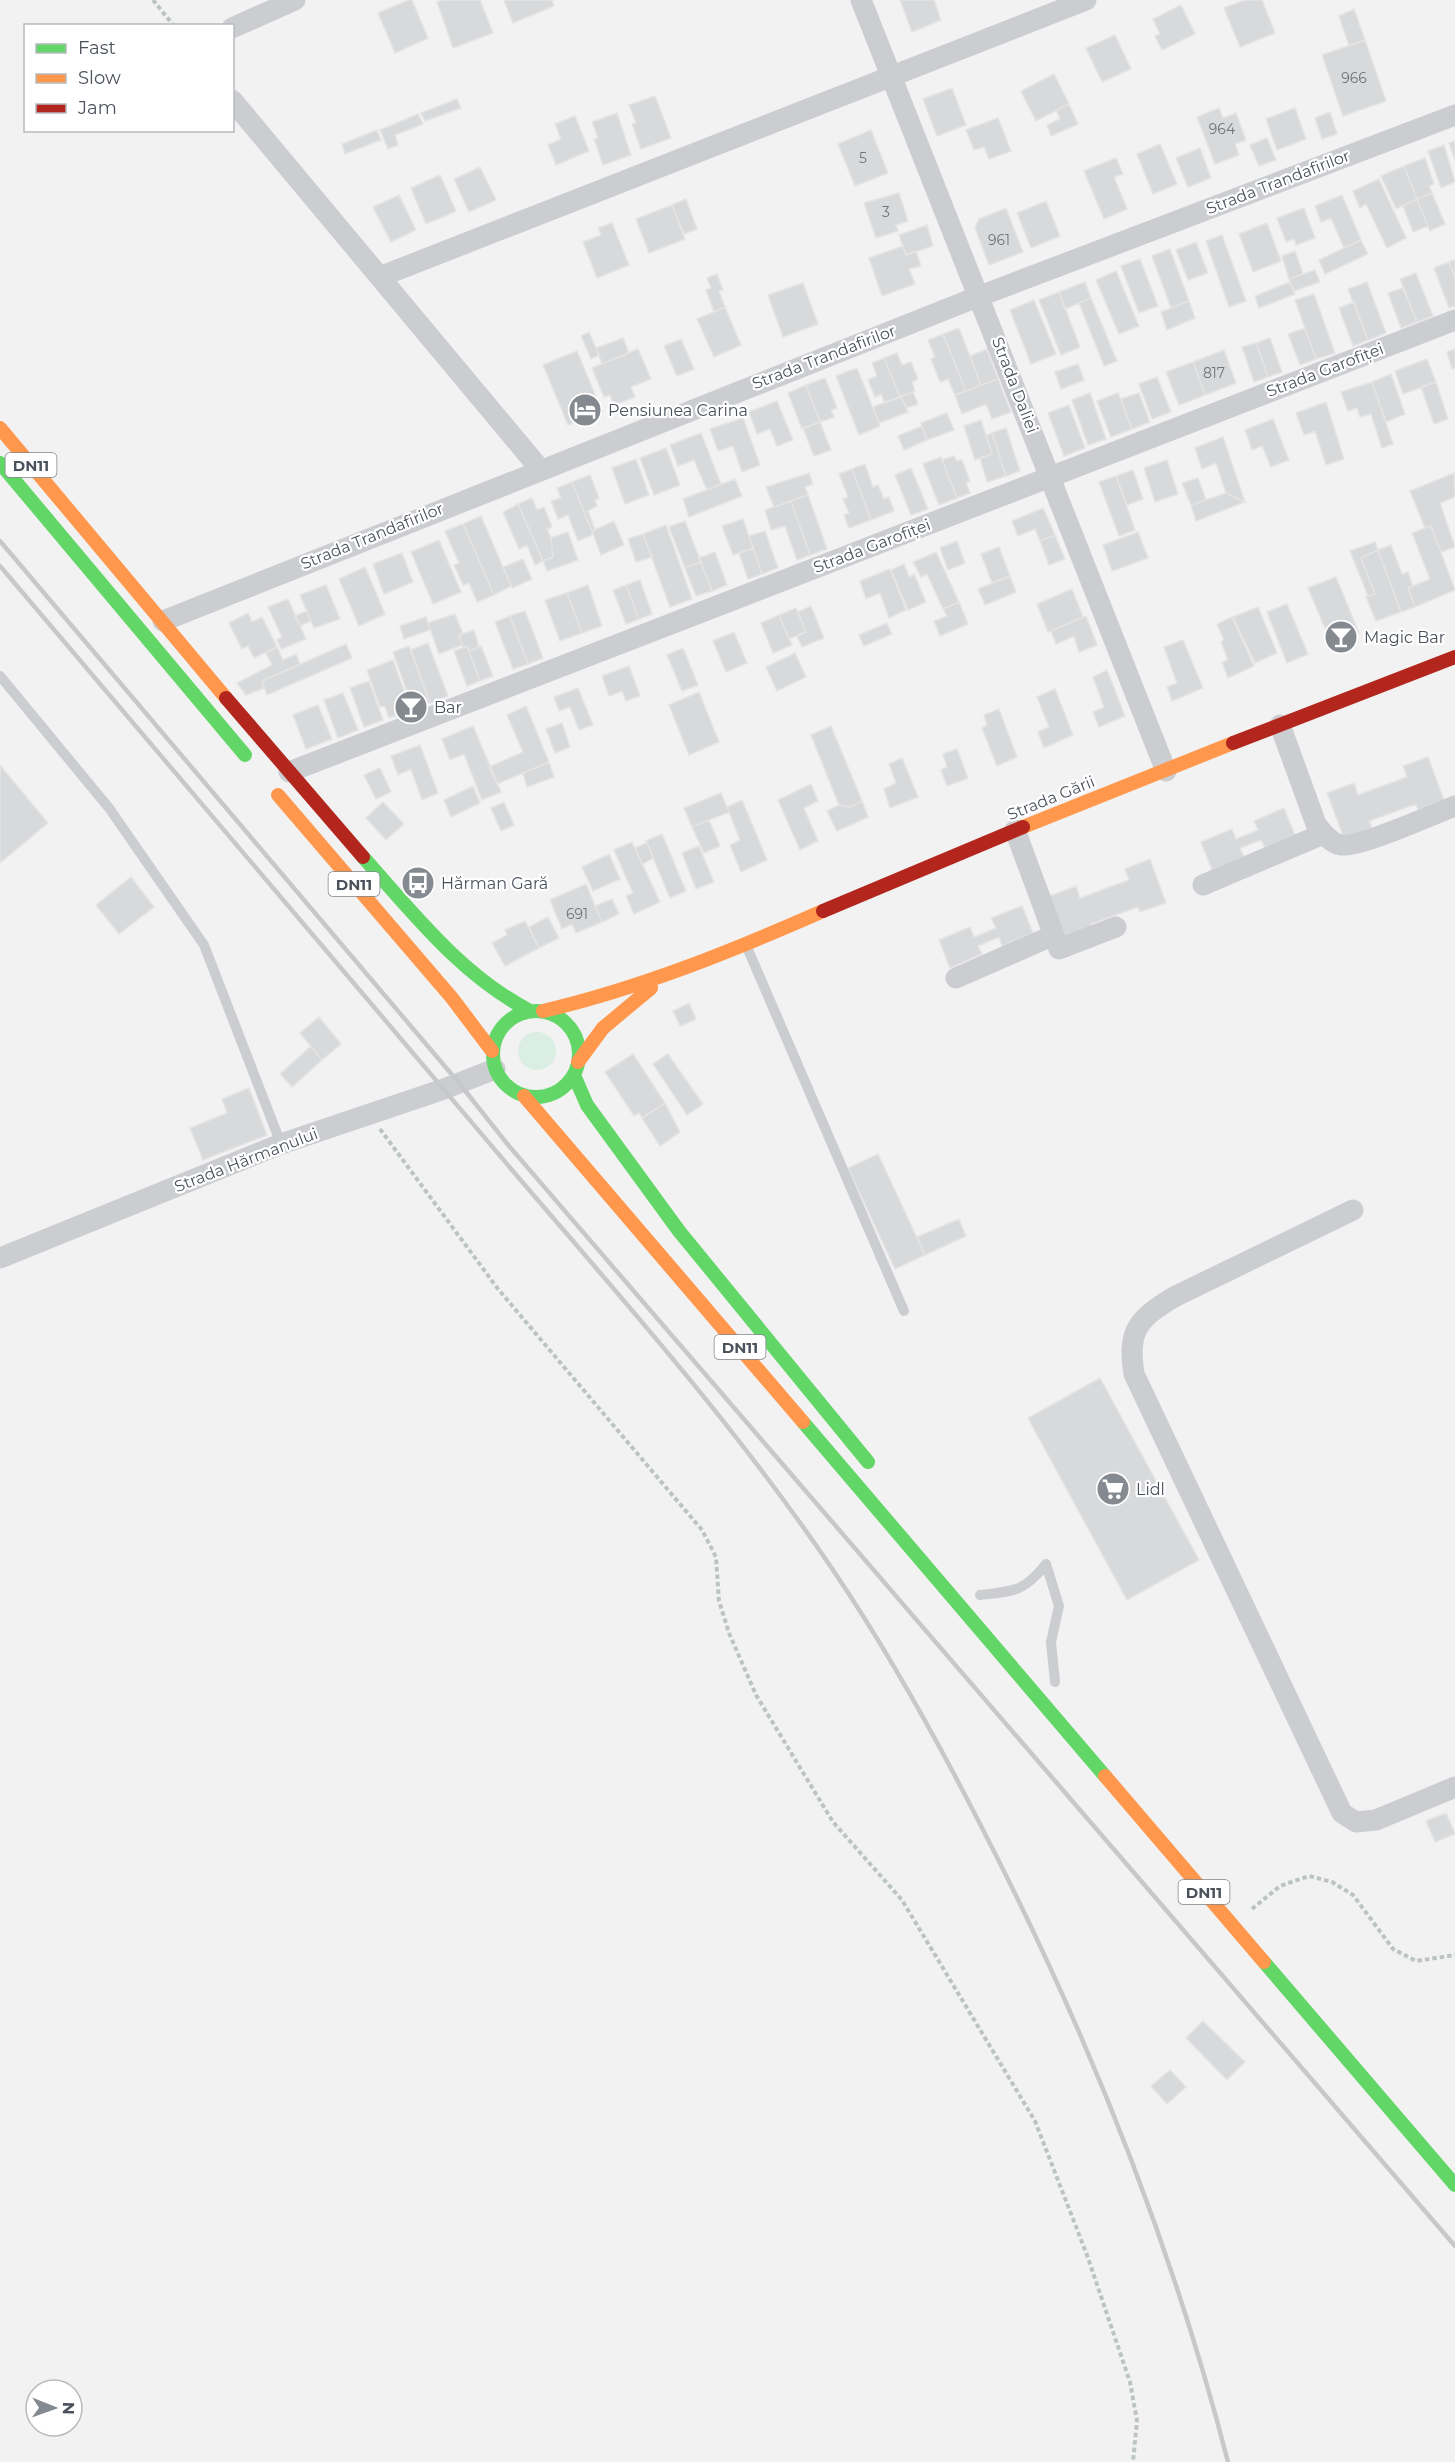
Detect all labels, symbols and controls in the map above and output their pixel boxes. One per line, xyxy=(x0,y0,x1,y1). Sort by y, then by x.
legend xyxy=(24,24,234,132)
text: Fast xyxy=(78,37,116,59)
text: Slow xyxy=(78,67,121,89)
house number: 966 xyxy=(1341,69,1367,87)
text: Jam xyxy=(77,97,117,119)
house number: 964 xyxy=(1209,120,1236,138)
street label: Strada Trandafirilor xyxy=(1203,146,1353,218)
house number: 5 xyxy=(859,149,867,167)
house number: 3 xyxy=(882,203,890,221)
house number: 961 xyxy=(988,231,1010,249)
street label: Strada Trandafirilor xyxy=(749,321,899,393)
street label: Strada Daliei xyxy=(988,334,1042,436)
street label: Strada Garofiței xyxy=(1264,339,1387,402)
house number: 817 xyxy=(1203,364,1225,382)
hotel icon: Pensiunea Carina xyxy=(567,392,603,428)
place label: Pensiunea Carina xyxy=(608,401,748,420)
road number: DN11 xyxy=(6,453,57,477)
street label: Strada Trandafirilor xyxy=(298,499,446,573)
street label: Strada Garofiței xyxy=(811,515,934,578)
bar icon: Magic Bar xyxy=(1323,619,1359,655)
place label: Magic Bar xyxy=(1364,628,1445,647)
bar icon: Bar xyxy=(393,689,429,725)
place label: Bar xyxy=(434,698,462,717)
street label: Strada Gării xyxy=(1004,772,1098,824)
bus stop icon: Hărman Gară xyxy=(400,865,436,901)
road number: DN11 xyxy=(328,872,380,896)
place label: Hărman Gară xyxy=(441,874,548,893)
house number: 691 xyxy=(566,905,588,923)
street label: Strada Hărmanului xyxy=(172,1124,320,1196)
road number: DN11 xyxy=(714,1335,766,1359)
supermarket icon: Lidl xyxy=(1095,1471,1131,1507)
place label: Lidl xyxy=(1136,1480,1165,1499)
road number: DN11 xyxy=(1178,1880,1230,1904)
north arrow xyxy=(24,2378,84,2438)
text: N xyxy=(59,2402,78,2415)

